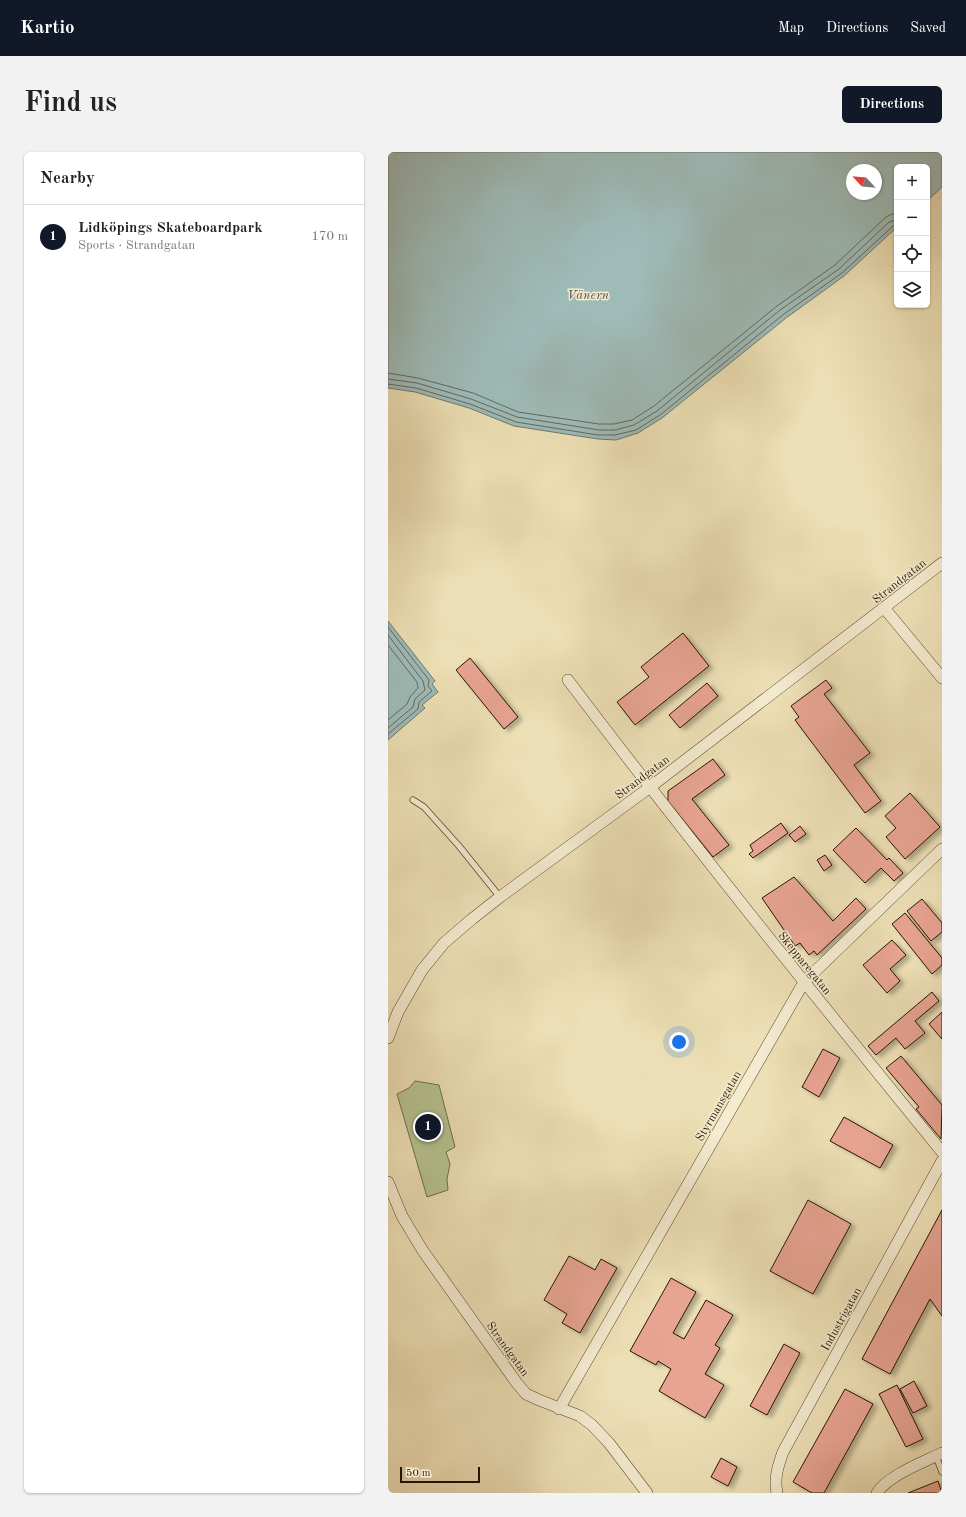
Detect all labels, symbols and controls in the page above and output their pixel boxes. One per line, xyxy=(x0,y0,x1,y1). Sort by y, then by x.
text: Kartio xyxy=(20,19,75,38)
text: Map xyxy=(778,21,804,35)
text: Directions xyxy=(826,21,888,35)
text: Saved xyxy=(910,21,946,35)
button: Directions xyxy=(842,86,942,123)
text: Find us xyxy=(24,90,117,118)
north arrow xyxy=(846,164,882,200)
map controls xyxy=(894,164,930,308)
button: + xyxy=(894,164,930,200)
text: Nearby xyxy=(40,170,95,187)
button: − xyxy=(894,200,930,236)
text: Lidköpings Skateboardpark xyxy=(78,221,263,236)
text: 1 xyxy=(49,230,57,243)
text: 170 m xyxy=(311,230,348,243)
button: locate xyxy=(894,236,930,272)
text: Sports · Strandgatan xyxy=(78,239,195,252)
button: layers xyxy=(894,272,930,308)
water label: Vänern xyxy=(567,289,609,302)
street label: Strandgatan xyxy=(871,557,929,606)
street label: Strandgatan xyxy=(613,753,672,802)
street label: Skepparegatan xyxy=(775,930,833,998)
your location xyxy=(669,1032,689,1052)
street label: Styrmansgatan xyxy=(694,1069,744,1144)
pin: 1 xyxy=(415,1112,441,1142)
street label: Industrigatan xyxy=(820,1285,864,1353)
street label: Strandgatan xyxy=(483,1320,531,1380)
scale bar xyxy=(400,1465,480,1484)
text: 50 m xyxy=(406,1468,431,1479)

